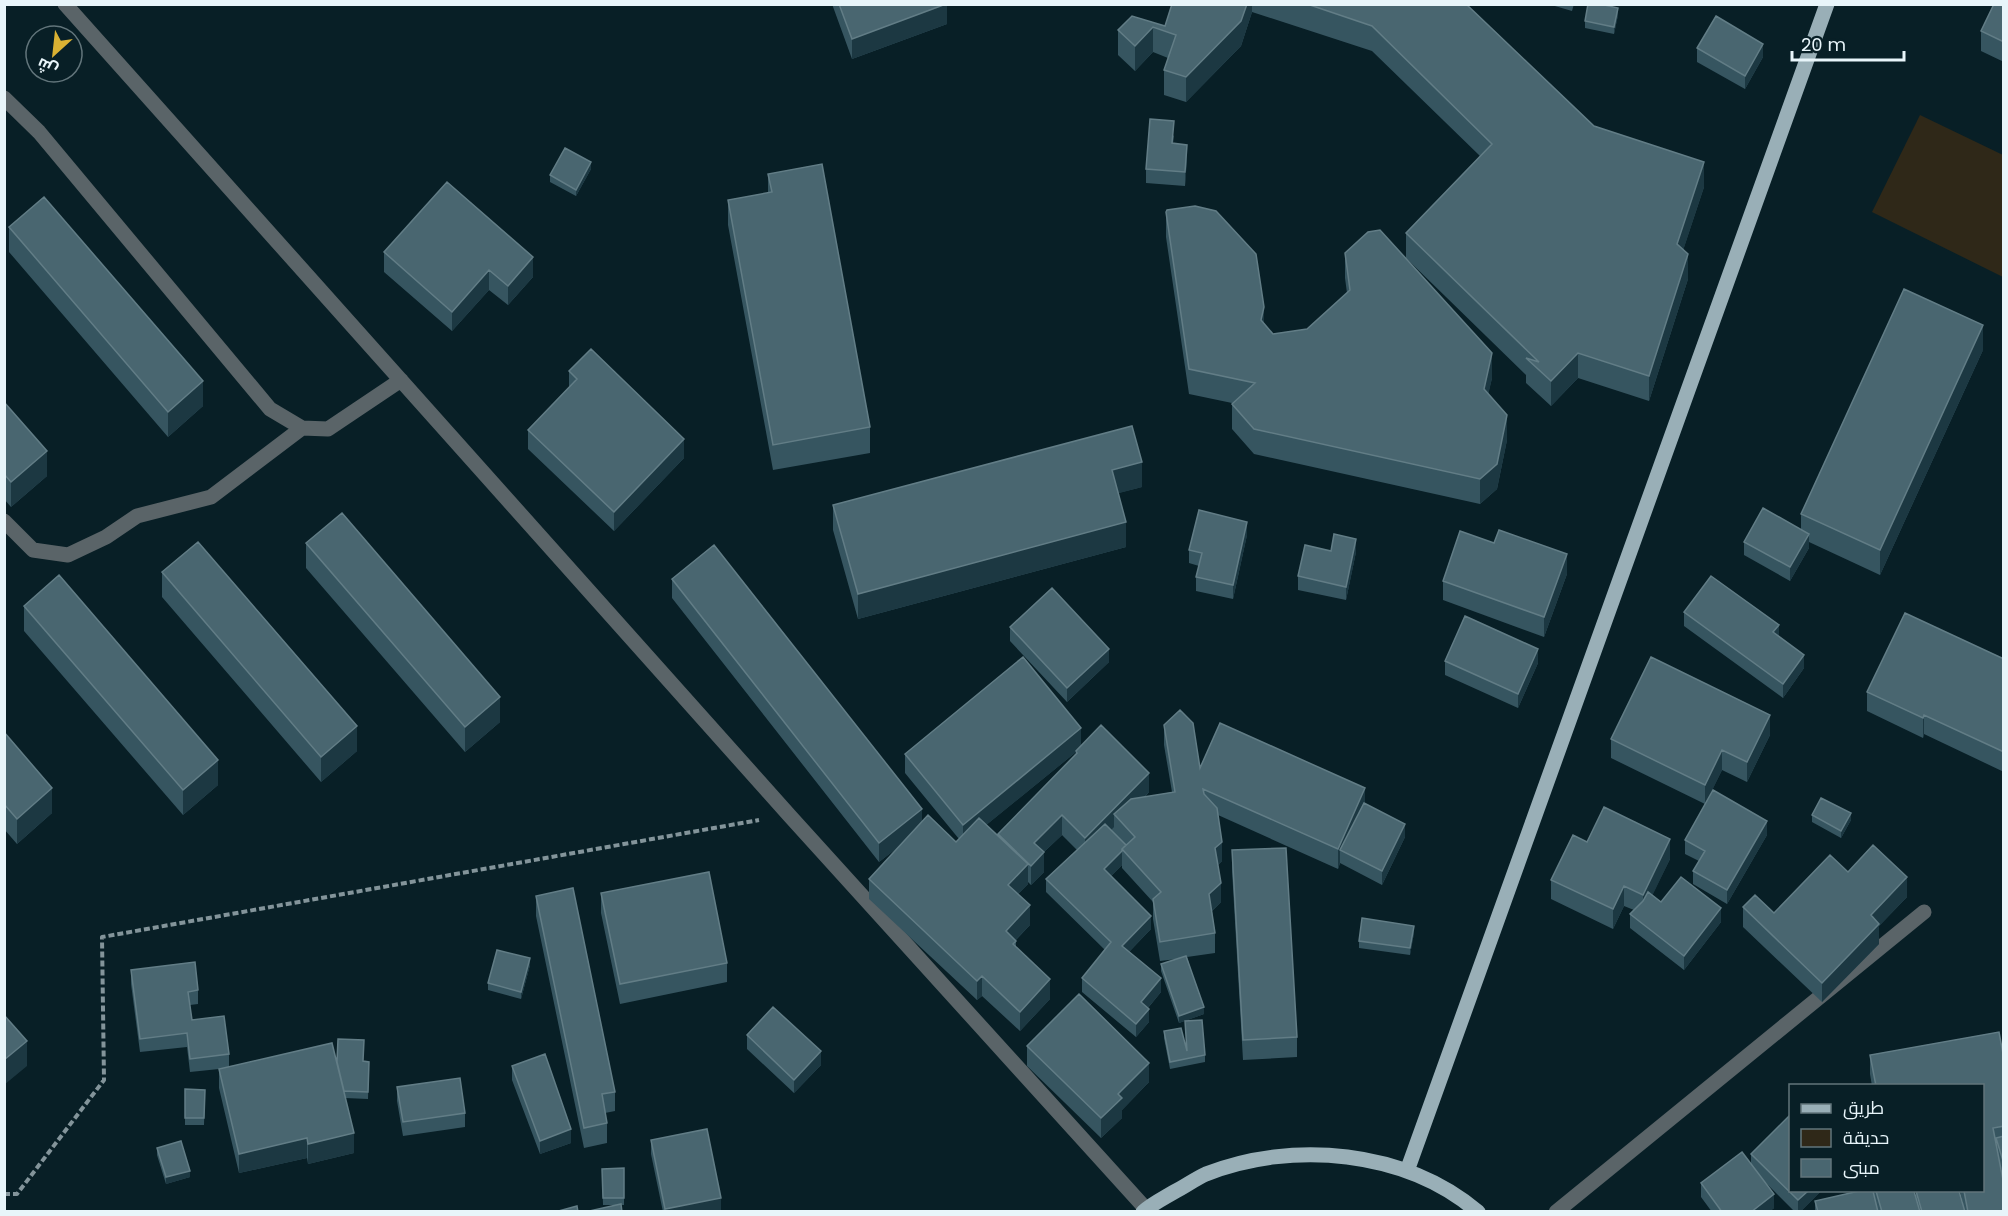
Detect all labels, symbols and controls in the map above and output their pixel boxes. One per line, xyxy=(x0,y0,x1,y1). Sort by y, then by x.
north arrow xyxy=(24,24,84,84)
scale bar xyxy=(1792,24,1904,62)
text: 20 m xyxy=(1801,32,1846,57)
text: ش xyxy=(33,52,62,82)
legend xyxy=(1789,1084,1984,1192)
text: طريق xyxy=(1843,1095,1884,1120)
text: حديقة xyxy=(1843,1125,1889,1150)
text: مبنى xyxy=(1843,1155,1880,1180)

